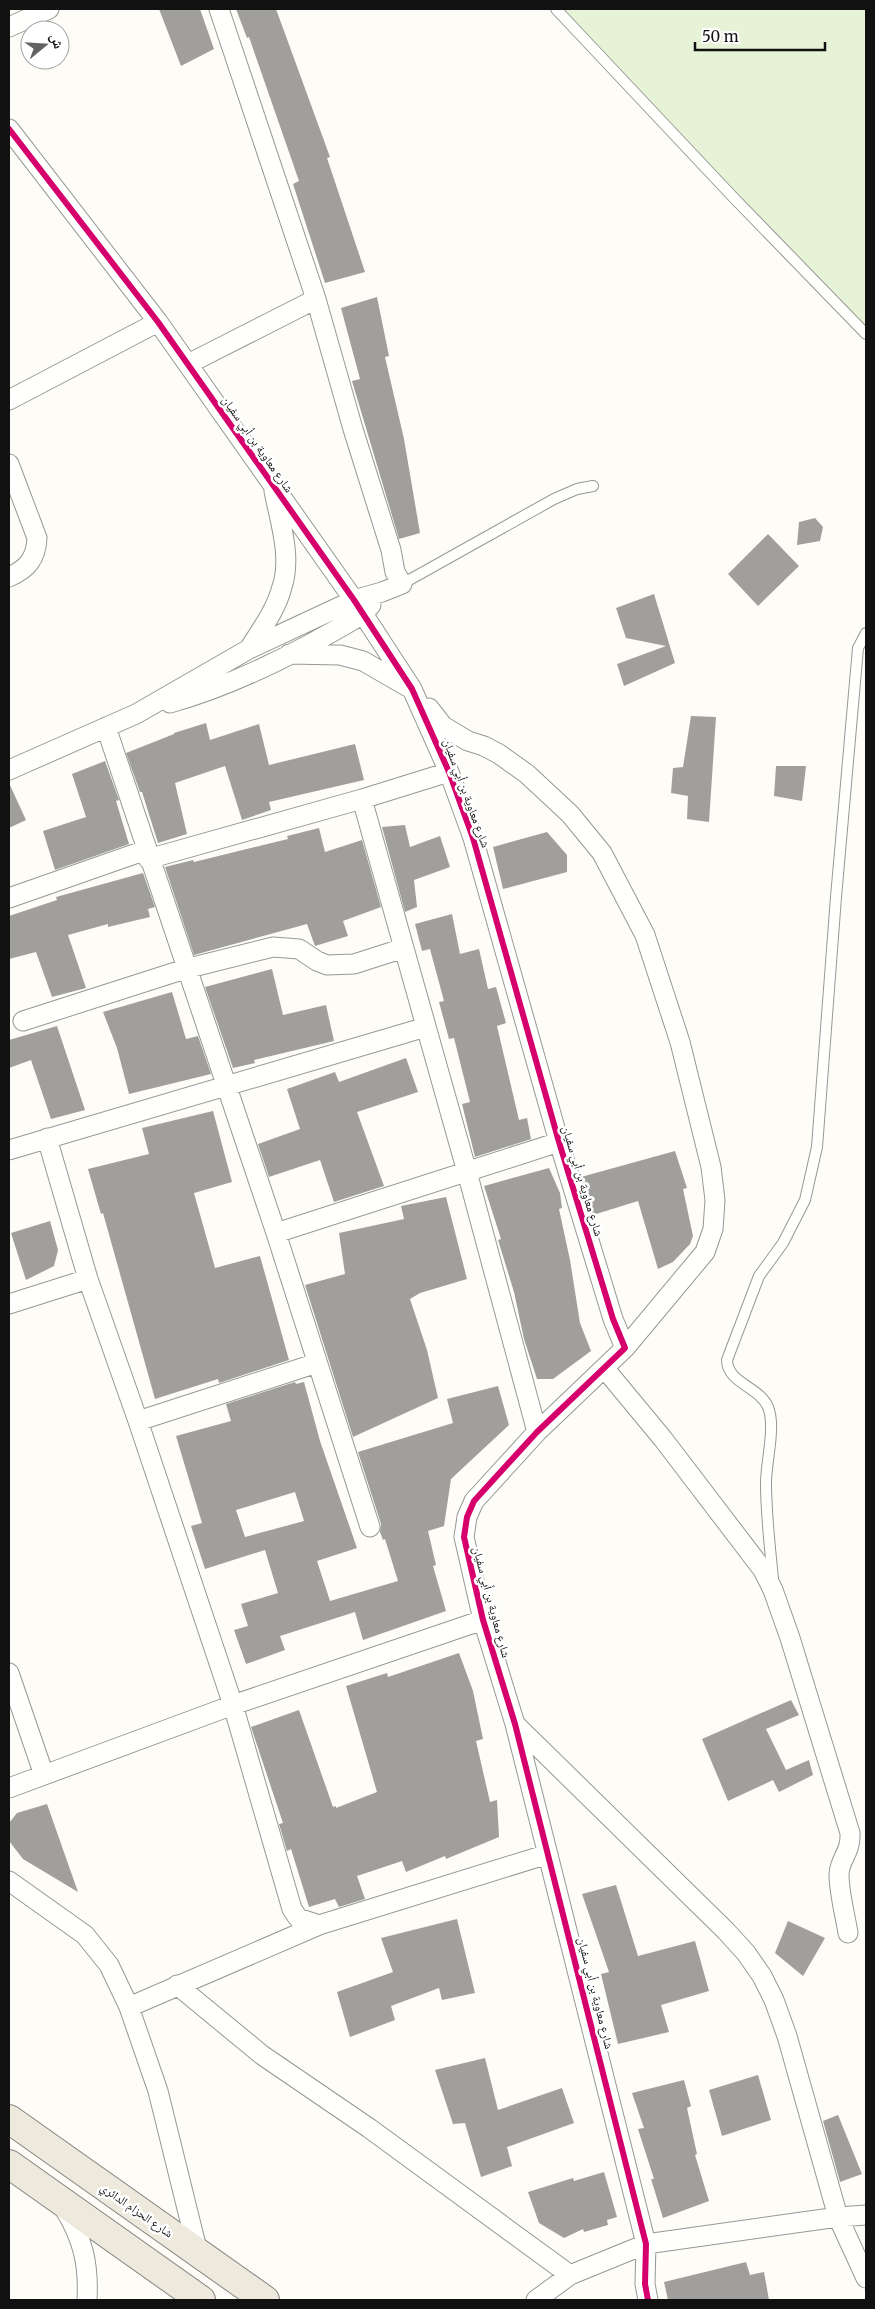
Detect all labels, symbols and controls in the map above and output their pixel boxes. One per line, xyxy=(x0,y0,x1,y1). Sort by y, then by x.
north arrow xyxy=(20,20,70,70)
scale bar xyxy=(695,20,825,52)
text: 50 m xyxy=(702,27,739,46)
text: ش xyxy=(47,31,68,51)
street label: شارع معاوية بن أبي سفيان xyxy=(217,393,297,497)
street label: شارع معاوية بن أبي سفيان xyxy=(438,737,494,850)
street label: شارع معاوية بن أبي سفيان xyxy=(556,1124,607,1239)
street label: شارع معاوية بن أبي سفيان xyxy=(467,1545,514,1660)
street label: شارع معاوية بن أبي سفيان xyxy=(572,1936,617,2051)
street label: شارع الحزام الدائري xyxy=(96,2179,176,2243)

